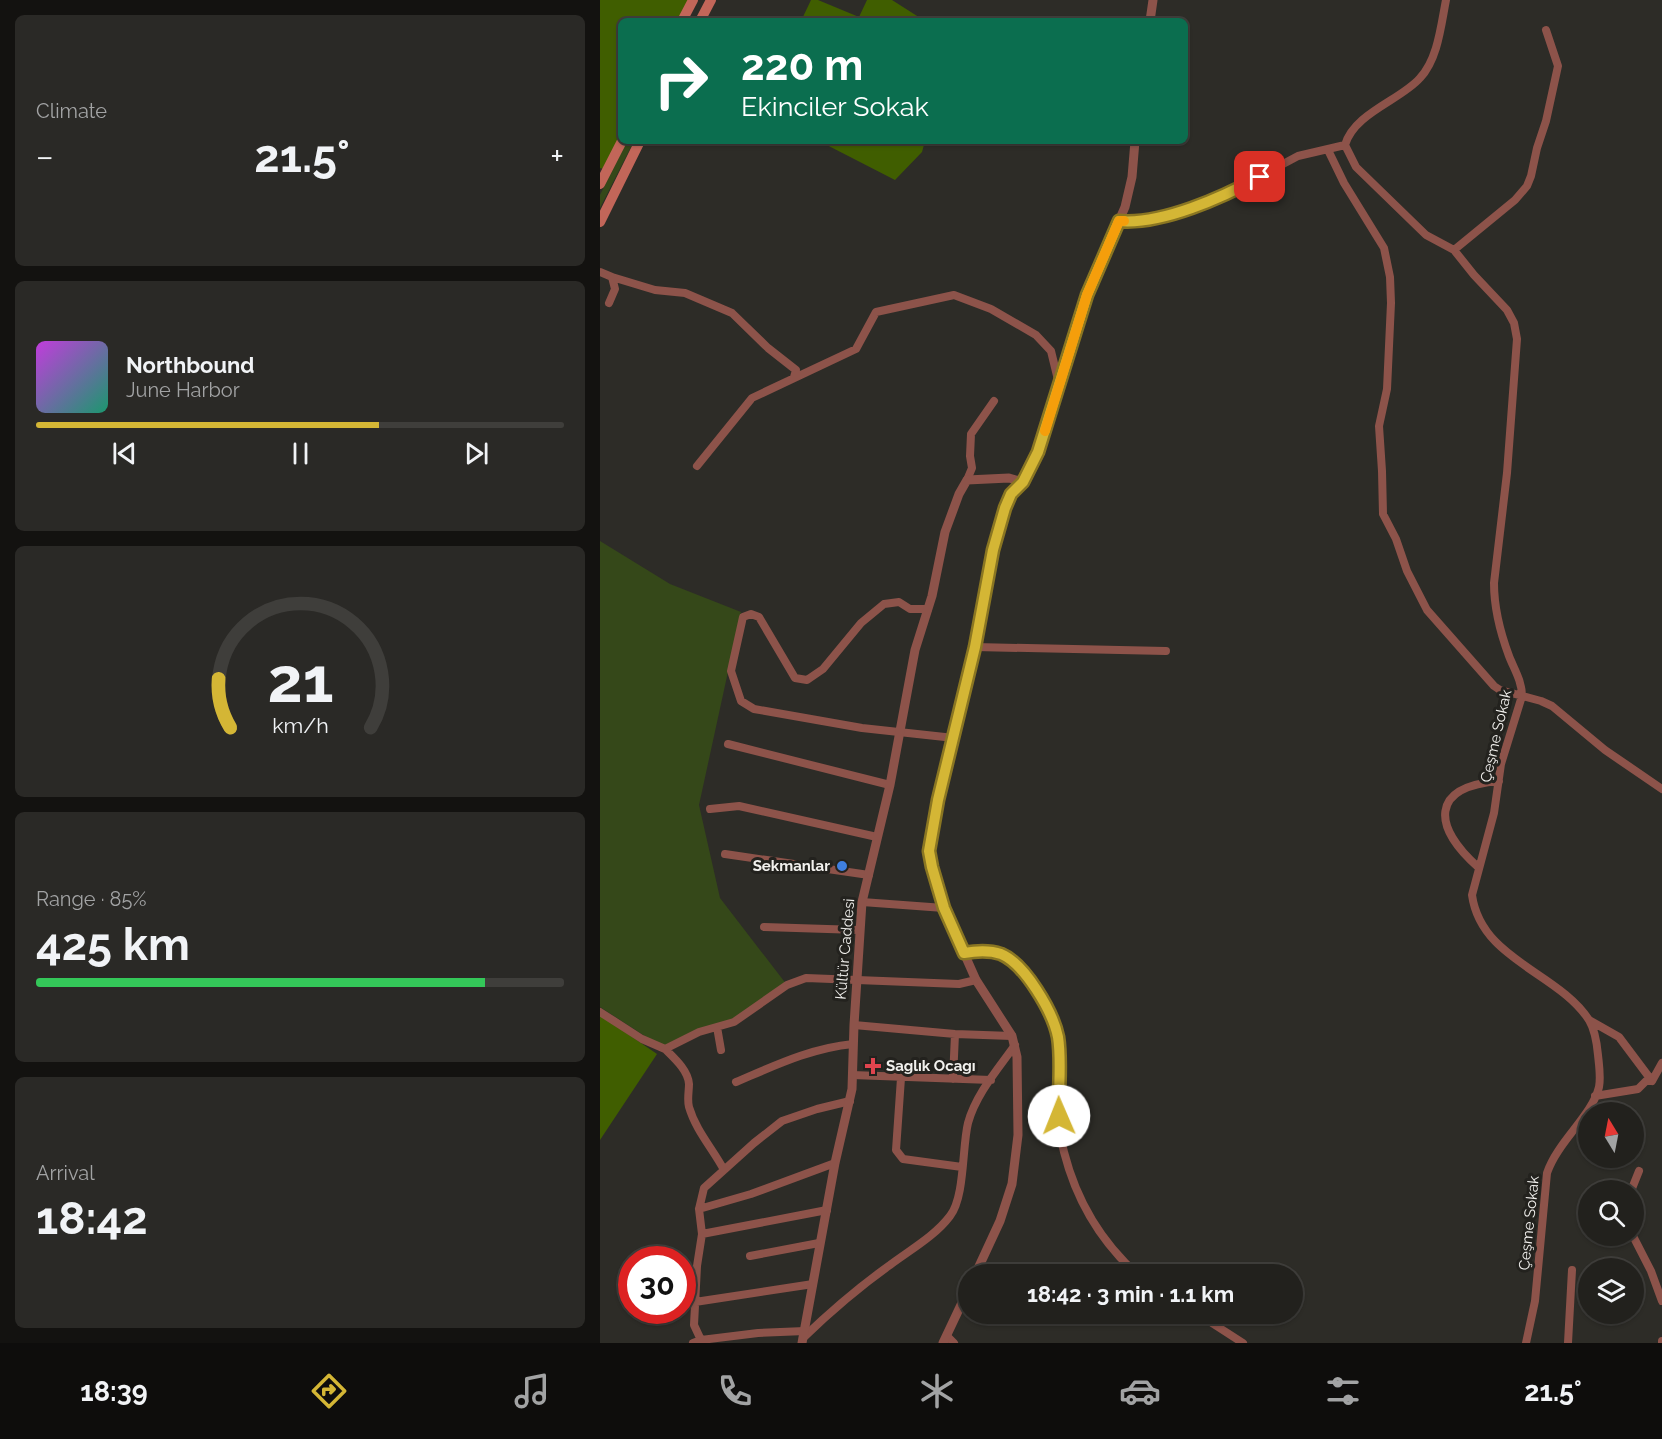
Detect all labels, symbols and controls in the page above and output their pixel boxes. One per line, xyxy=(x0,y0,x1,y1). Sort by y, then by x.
text: 220 m xyxy=(741,41,863,90)
icon: right xyxy=(642,42,720,120)
text: Ekinciler Sokak xyxy=(741,91,929,122)
text: Climate xyxy=(36,99,107,123)
text: 21.5° xyxy=(254,130,350,183)
text: − xyxy=(36,137,54,176)
text: + xyxy=(550,137,564,176)
pin xyxy=(1234,151,1285,202)
icon: arrive xyxy=(1243,160,1276,193)
text: Northbound xyxy=(126,352,255,378)
text: June Harbor xyxy=(126,378,240,402)
icon: previous xyxy=(108,437,141,470)
icon: pause xyxy=(284,437,317,470)
icon: next xyxy=(460,437,493,470)
text: 21 xyxy=(267,644,333,718)
street label: Çeşme Sokak xyxy=(1477,688,1515,784)
text: km/h xyxy=(272,714,328,739)
place label: Sekmanlar xyxy=(753,857,830,875)
marker: Sekmanlar xyxy=(835,859,849,873)
text: Range · 85% xyxy=(36,887,147,911)
street label: Kültür Caddesi xyxy=(832,898,858,1000)
text: 425 km xyxy=(36,918,190,971)
marker: Saglık Ocagı xyxy=(864,1057,882,1075)
place label: Saglık Ocagı xyxy=(886,1057,976,1075)
position arrow xyxy=(1027,1084,1091,1148)
north arrow xyxy=(1578,1102,1644,1168)
map controls xyxy=(1578,1102,1644,1324)
text: Arrival xyxy=(36,1161,95,1185)
street label: Çeşme Sokak xyxy=(1515,1175,1543,1271)
button: search xyxy=(1578,1180,1644,1246)
text: 18:42 xyxy=(36,1192,148,1245)
speed limit sign: 30 xyxy=(618,1246,696,1324)
button: layers xyxy=(1578,1258,1644,1324)
text: 18:42 · 3 min · 1.1 km xyxy=(1027,1281,1234,1307)
icon: directions xyxy=(308,1370,350,1412)
icon: music xyxy=(511,1370,553,1412)
icon: phone xyxy=(714,1370,756,1412)
icon: climate xyxy=(916,1370,958,1412)
icon: car xyxy=(1119,1370,1161,1412)
icon: filters xyxy=(1322,1370,1364,1412)
text: 18:39 xyxy=(80,1376,148,1407)
text: 21.5° xyxy=(1524,1376,1582,1407)

